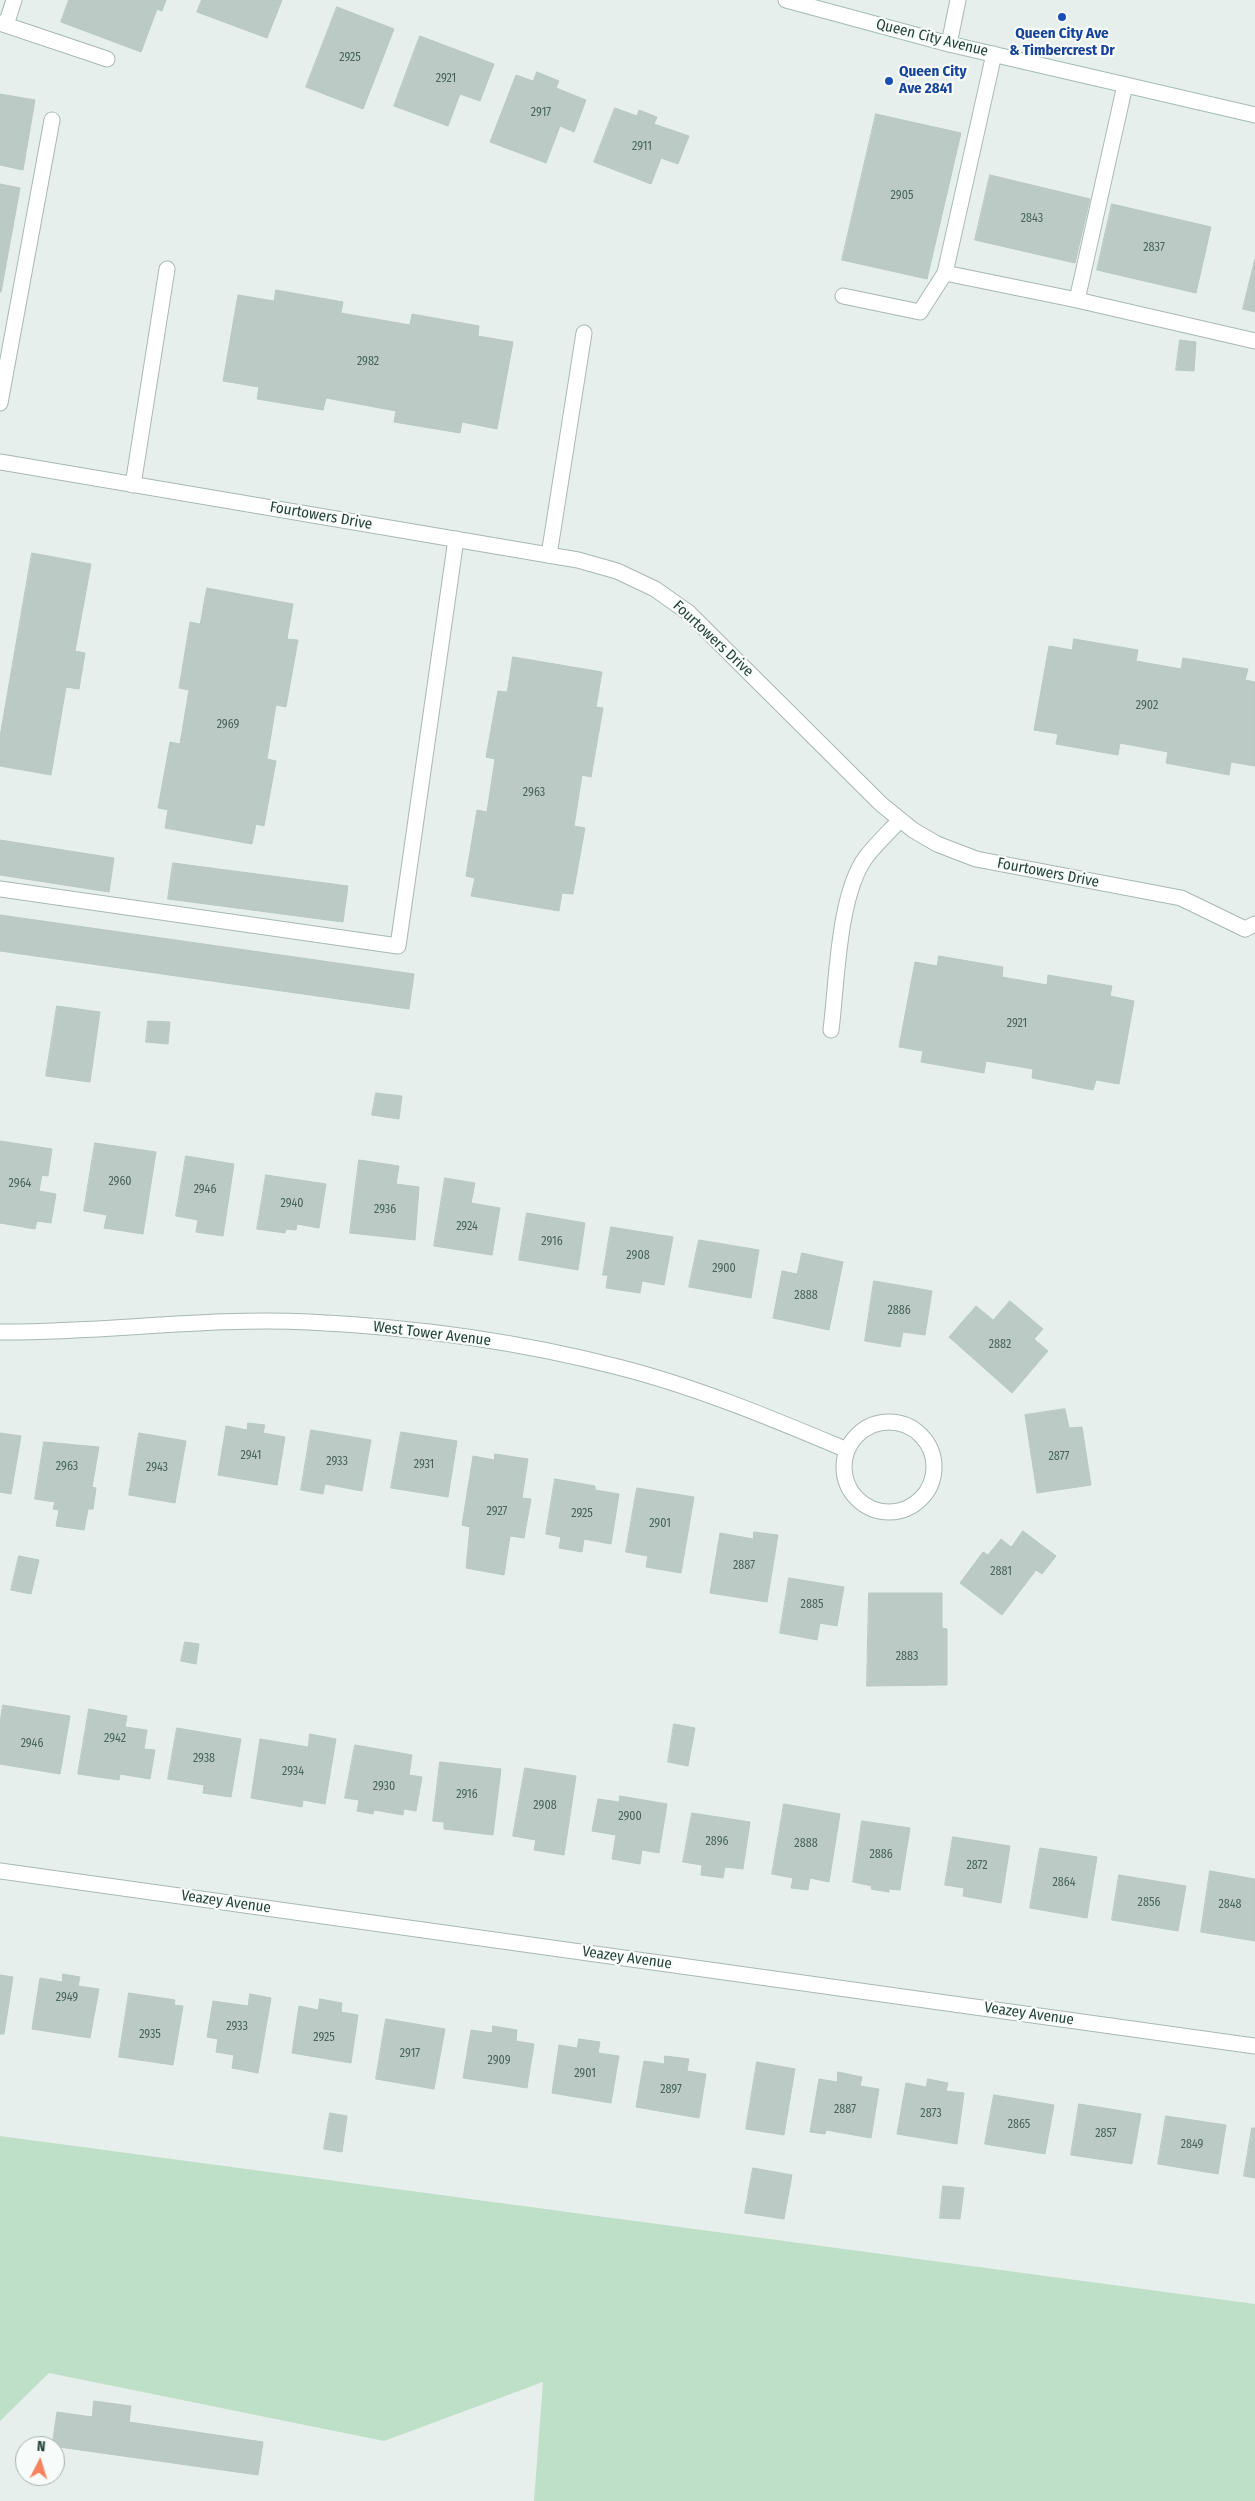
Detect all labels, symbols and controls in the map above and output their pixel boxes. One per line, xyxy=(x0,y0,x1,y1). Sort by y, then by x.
marker: Queen City Ave & Timbercrest Dr xyxy=(1056,11,1068,23)
street label: Queen City Avenue xyxy=(874,15,990,61)
place label: Queen City Ave & Timbercrest Dr xyxy=(1009,25,1115,60)
house number: 2925 xyxy=(339,51,361,65)
place label: Queen City Ave 2841 xyxy=(899,63,967,98)
house number: 2921 xyxy=(436,72,456,86)
marker: Queen City Ave 2841 xyxy=(883,75,895,87)
house number: 2917 xyxy=(531,106,551,120)
house number: 2911 xyxy=(632,140,652,154)
house number: 2905 xyxy=(891,189,913,203)
house number: 2843 xyxy=(1021,212,1043,226)
house number: 2837 xyxy=(1143,241,1165,255)
house number: 2982 xyxy=(357,355,379,369)
street label: Fourtowers Drive xyxy=(268,498,374,534)
street label: Fourtowers Drive xyxy=(669,597,757,681)
house number: 2902 xyxy=(1136,699,1158,713)
house number: 2969 xyxy=(217,718,239,732)
house number: 2963 xyxy=(523,786,545,800)
street label: Fourtowers Drive xyxy=(995,854,1101,892)
house number: 2921 xyxy=(1007,1017,1027,1031)
house number: 2960 xyxy=(108,1175,132,1189)
house number: 2964 xyxy=(9,1177,31,1191)
house number: 2946 xyxy=(194,1183,216,1197)
house number: 2940 xyxy=(280,1197,304,1211)
house number: 2936 xyxy=(374,1203,396,1217)
house number: 2924 xyxy=(456,1220,478,1234)
house number: 2916 xyxy=(541,1235,563,1249)
house number: 2908 xyxy=(626,1249,650,1263)
house number: 2900 xyxy=(712,1262,736,1276)
house number: 2888 xyxy=(794,1289,818,1303)
house number: 2886 xyxy=(887,1304,911,1318)
street label: West Tower Avenue xyxy=(372,1318,492,1350)
house number: 2882 xyxy=(989,1338,1011,1352)
house number: 2941 xyxy=(241,1449,261,1463)
house number: 2877 xyxy=(1049,1450,1069,1464)
house number: 2933 xyxy=(326,1455,348,1469)
house number: 2931 xyxy=(414,1458,434,1472)
house number: 2963 xyxy=(56,1460,78,1474)
house number: 2943 xyxy=(146,1461,168,1475)
house number: 2927 xyxy=(487,1505,507,1519)
house number: 2925 xyxy=(571,1507,593,1521)
house number: 2901 xyxy=(649,1517,671,1531)
house number: 2887 xyxy=(733,1559,755,1573)
house number: 2881 xyxy=(990,1565,1012,1579)
house number: 2885 xyxy=(801,1598,823,1612)
house number: 2883 xyxy=(896,1650,918,1664)
house number: 2942 xyxy=(104,1732,126,1746)
house number: 2946 xyxy=(21,1737,43,1751)
house number: 2938 xyxy=(193,1752,215,1766)
house number: 2934 xyxy=(282,1765,304,1779)
house number: 2930 xyxy=(373,1780,395,1794)
house number: 2916 xyxy=(456,1788,478,1802)
house number: 2908 xyxy=(533,1799,557,1813)
house number: 2900 xyxy=(618,1810,642,1824)
house number: 2896 xyxy=(706,1835,728,1849)
house number: 2888 xyxy=(794,1837,818,1851)
house number: 2886 xyxy=(869,1848,893,1862)
house number: 2872 xyxy=(966,1859,988,1873)
house number: 2864 xyxy=(1052,1876,1076,1890)
street label: Veazey Avenue xyxy=(180,1887,272,1917)
house number: 2856 xyxy=(1138,1896,1160,1910)
house number: 2848 xyxy=(1218,1898,1242,1912)
street label: Veazey Avenue xyxy=(581,1943,673,1973)
house number: 2949 xyxy=(56,1991,78,2005)
street label: Veazey Avenue xyxy=(983,1999,1075,2029)
house number: 2933 xyxy=(226,2020,248,2034)
house number: 2935 xyxy=(139,2028,161,2042)
house number: 2925 xyxy=(313,2031,335,2045)
house number: 2917 xyxy=(400,2047,420,2061)
house number: 2909 xyxy=(487,2054,511,2068)
house number: 2901 xyxy=(574,2067,596,2081)
house number: 2897 xyxy=(660,2083,682,2097)
house number: 2887 xyxy=(834,2103,856,2117)
house number: 2873 xyxy=(920,2107,942,2121)
house number: 2865 xyxy=(1008,2118,1030,2132)
house number: 2857 xyxy=(1095,2127,1117,2141)
house number: 2849 xyxy=(1181,2138,1203,2152)
north arrow xyxy=(15,2436,65,2486)
text: N xyxy=(36,2438,46,2455)

